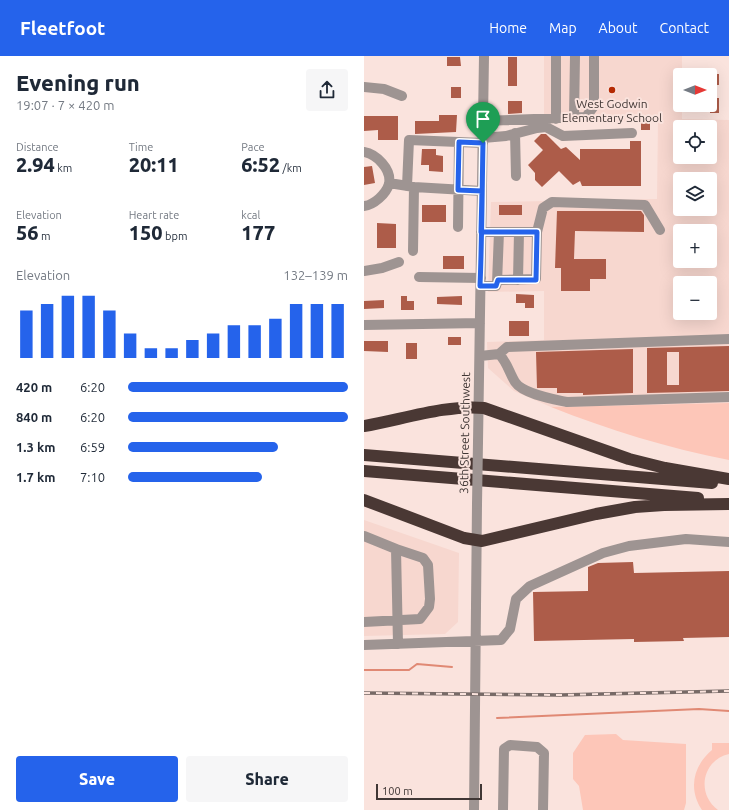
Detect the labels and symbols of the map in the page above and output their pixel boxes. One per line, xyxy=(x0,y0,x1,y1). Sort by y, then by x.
north arrow xyxy=(673,68,717,112)
marker: West Godwin Elementary School xyxy=(607,85,617,95)
place label: West Godwin Elementary School xyxy=(562,97,662,124)
pin xyxy=(466,102,500,143)
street label: 36th Street Southwest xyxy=(457,372,472,494)
scale bar xyxy=(376,782,482,801)

